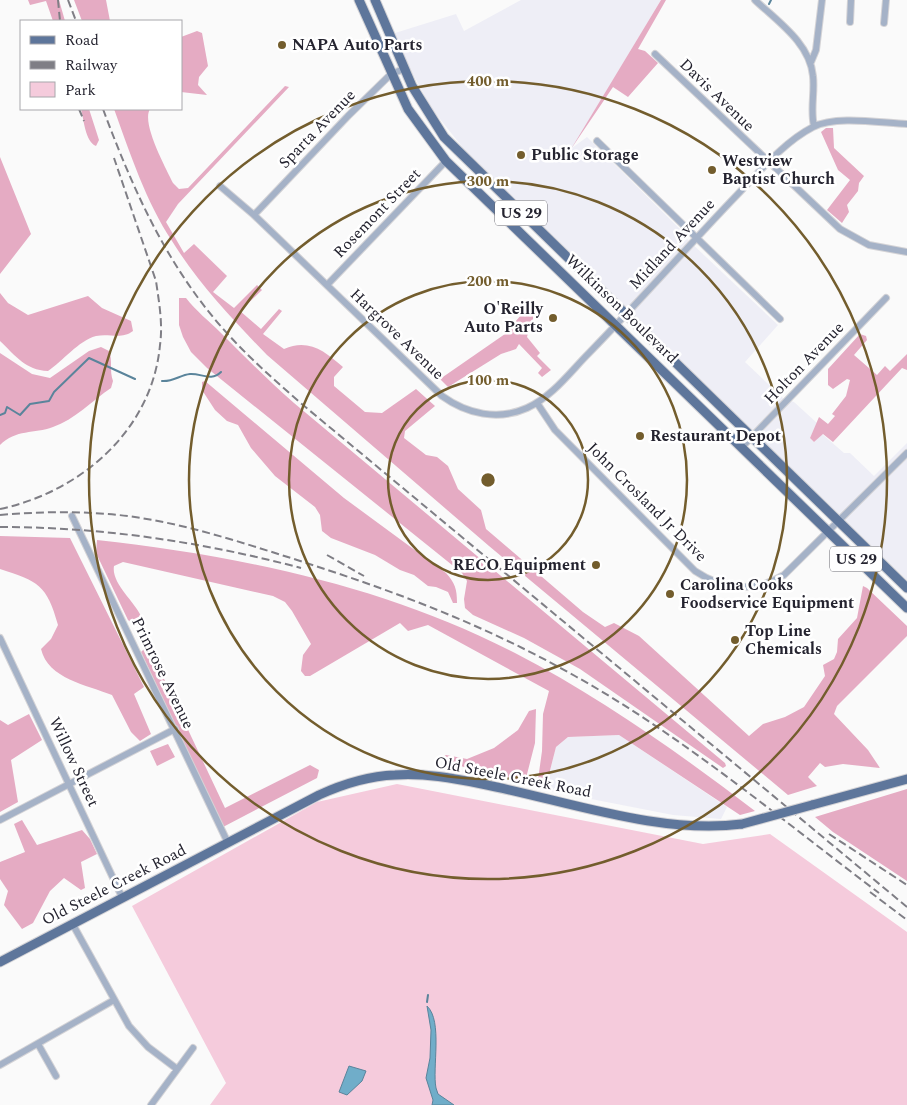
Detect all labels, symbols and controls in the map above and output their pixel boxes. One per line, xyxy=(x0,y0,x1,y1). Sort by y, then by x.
legend xyxy=(20,20,182,110)
text: Road xyxy=(65,29,99,52)
place label: NAPA Auto Parts xyxy=(292,33,422,57)
marker: NAPA Auto Parts xyxy=(276,39,288,51)
street label: Davis Avenue xyxy=(674,53,760,137)
text: Railway xyxy=(65,54,118,77)
text: 400 m xyxy=(467,70,510,93)
text: Park xyxy=(65,79,96,102)
street label: Sparta Avenue xyxy=(273,84,361,174)
place label: Public Storage xyxy=(531,143,639,167)
marker: Public Storage xyxy=(515,149,527,161)
place label: Westview Baptist Church xyxy=(722,149,835,191)
street label: Rosemont Street xyxy=(328,162,427,264)
marker: Westview Baptist Church xyxy=(706,164,718,176)
text: 300 m xyxy=(467,170,510,193)
street label: Midland Avenue xyxy=(623,193,721,295)
road number: US 29 xyxy=(495,200,547,226)
street label: Wilkinson Boulevard xyxy=(560,249,684,369)
text: 200 m xyxy=(467,270,510,293)
street label: Hargrove Avenue xyxy=(344,283,450,385)
place label: O'Reilly Auto Parts xyxy=(464,297,544,339)
marker: O'Reilly Auto Parts xyxy=(547,312,559,324)
street label: Holton Avenue xyxy=(758,316,850,410)
text: 100 m xyxy=(467,369,510,392)
place label: Restaurant Depot xyxy=(650,424,781,448)
marker: Restaurant Depot xyxy=(634,430,646,442)
street label: John Crosland Jr Drive xyxy=(582,437,712,567)
centre of rings xyxy=(479,471,497,489)
road number: US 29 xyxy=(830,546,882,572)
place label: RECO Equipment xyxy=(453,553,586,577)
marker: RECO Equipment xyxy=(590,559,602,571)
place label: Carolina Cooks Foodservice Equipment xyxy=(680,573,854,615)
marker: Carolina Cooks Foodservice Equipment xyxy=(664,588,676,600)
street label: Primrose Avenue xyxy=(126,613,200,733)
place label: Top Line Chemicals xyxy=(745,619,822,661)
marker: Top Line Chemicals xyxy=(729,634,741,646)
street label: Willow Street xyxy=(43,713,105,811)
street label: Old Steele Creek Road xyxy=(433,750,594,804)
street label: Old Steele Creek Road xyxy=(38,838,190,932)

